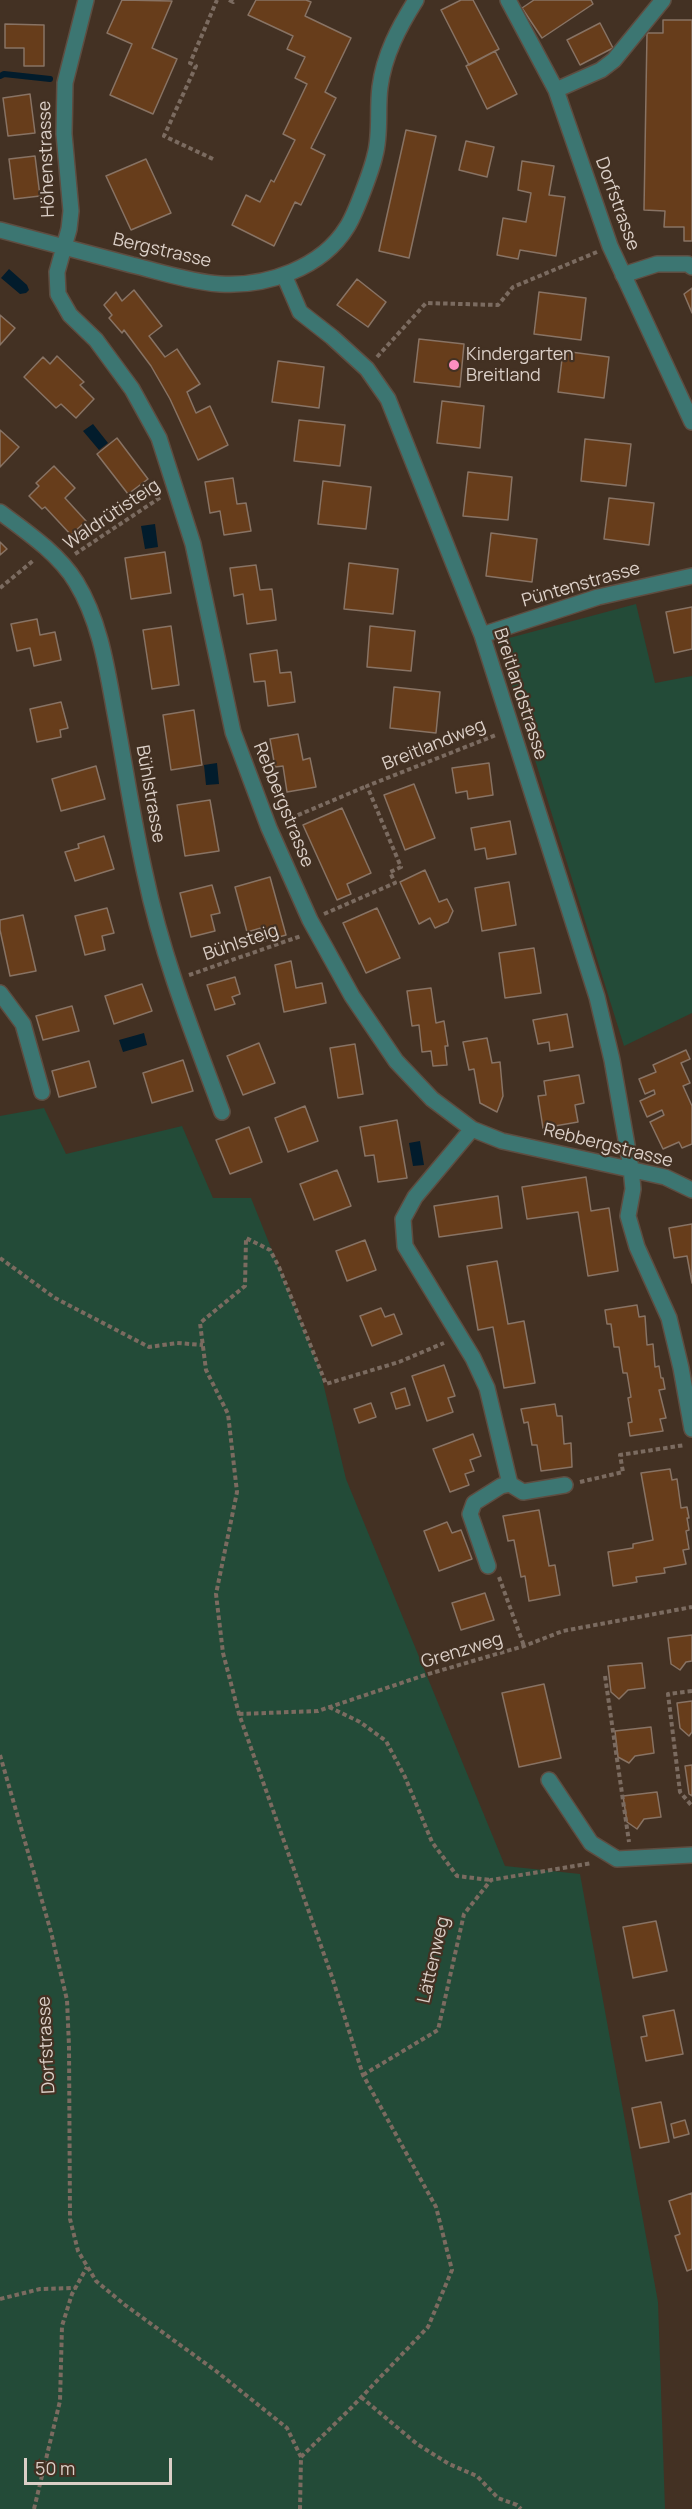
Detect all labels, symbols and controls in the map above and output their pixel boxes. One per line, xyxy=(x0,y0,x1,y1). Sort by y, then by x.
street label: Höhenstrasse xyxy=(34,100,60,218)
street label: Dorfstrasse xyxy=(590,154,644,254)
street label: Bergstrasse xyxy=(111,229,213,273)
place label: Kindergarten Breitland xyxy=(466,344,574,386)
marker: Kindergarten Breitland xyxy=(447,358,461,372)
street label: Waldrütisteig xyxy=(60,475,164,555)
street label: Püntenstrasse xyxy=(519,558,643,612)
street label: Breitlandstrasse xyxy=(489,626,551,762)
street label: Breitlandweg xyxy=(379,714,489,776)
street label: Rebbergstrasse xyxy=(248,739,318,871)
street label: Bühlstrasse xyxy=(131,743,169,845)
street label: Bühlsteig xyxy=(200,920,282,966)
street label: Rebbergstrasse xyxy=(541,1119,675,1173)
street label: Grenzweg xyxy=(419,1628,505,1674)
street label: Lättenweg xyxy=(414,1915,454,2005)
street label: Dorfstrasse xyxy=(34,1996,60,2094)
scale bar xyxy=(27,2446,176,2484)
text: 50 m xyxy=(35,2456,75,2480)

